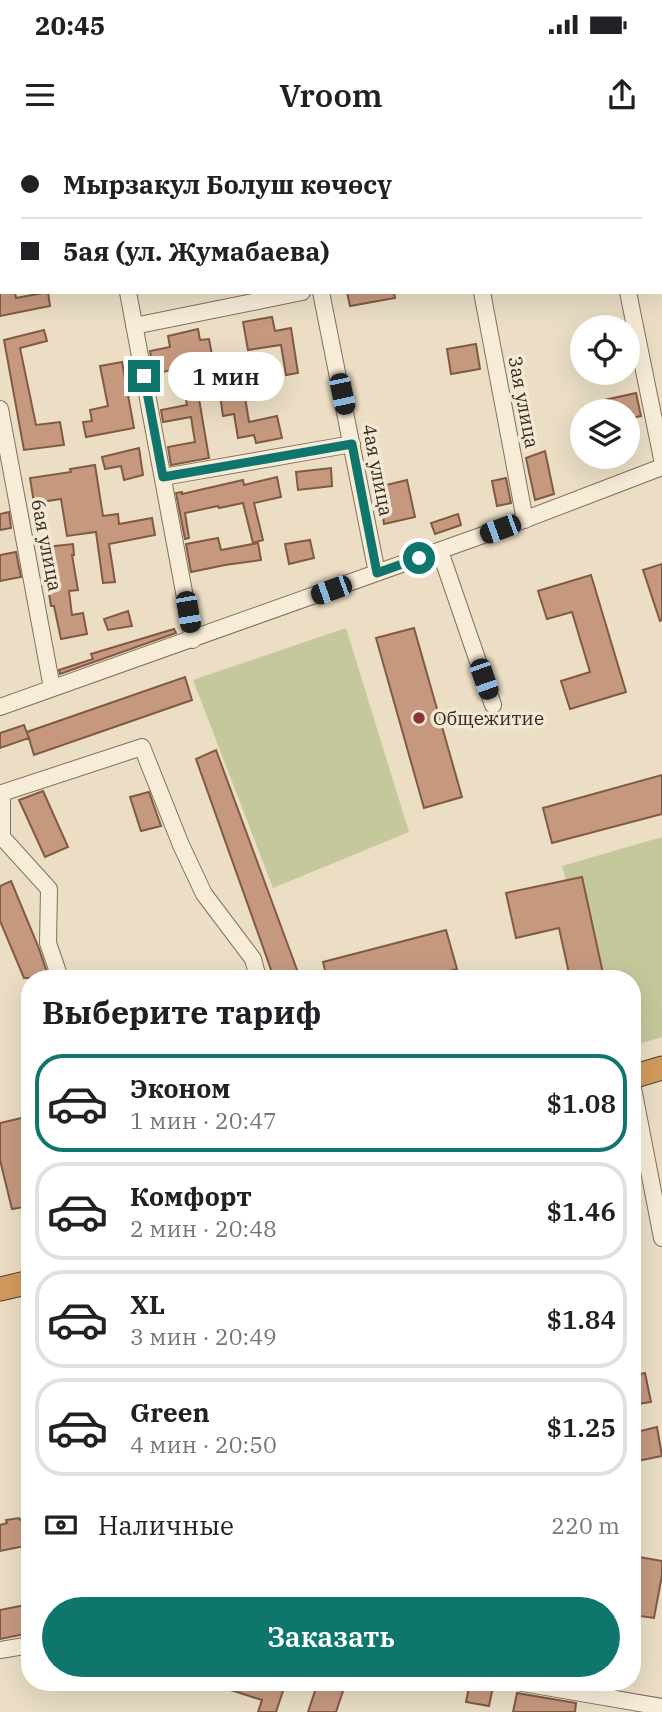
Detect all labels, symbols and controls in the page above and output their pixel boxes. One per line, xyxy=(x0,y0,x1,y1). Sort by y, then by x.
text: 20:45 xyxy=(35,8,105,42)
text: Vroom xyxy=(279,74,383,116)
icon: menu xyxy=(21,76,59,114)
icon: share xyxy=(603,76,641,114)
text: Мырзакул Болуш көчөсү xyxy=(63,167,392,201)
text: 5ая (ул. Жумабаева) xyxy=(63,234,330,268)
map controls xyxy=(570,315,640,469)
button: locate xyxy=(570,315,640,385)
callout: 1 мин xyxy=(168,352,284,400)
street label: 3ая улица xyxy=(503,354,545,450)
route end xyxy=(128,360,160,392)
text: 1 мин xyxy=(192,361,260,391)
car xyxy=(328,371,357,417)
button: layers xyxy=(570,399,640,469)
street label: 4ая улица xyxy=(357,422,399,518)
street label: 6ая улица xyxy=(26,497,68,593)
car xyxy=(477,512,524,546)
route start xyxy=(403,542,435,574)
car xyxy=(308,573,355,607)
car xyxy=(175,589,202,635)
car xyxy=(468,656,501,702)
place label: Общежитие xyxy=(433,706,544,730)
marker: Общежитие xyxy=(411,710,427,726)
text: Выберите тариф xyxy=(42,991,322,1033)
text: Эконом xyxy=(130,1071,231,1105)
icon: car xyxy=(46,1072,109,1135)
text: $1.08 xyxy=(547,1086,616,1120)
text: 1 мин · 20:47 xyxy=(130,1105,277,1135)
text: Комфорт xyxy=(130,1179,252,1213)
icon: car xyxy=(46,1180,109,1243)
text: $1.46 xyxy=(547,1194,616,1228)
text: 2 мин · 20:48 xyxy=(130,1213,277,1243)
text: XL xyxy=(130,1287,165,1321)
icon: car xyxy=(46,1288,109,1351)
text: $1.84 xyxy=(547,1302,616,1336)
text: 3 мин · 20:49 xyxy=(130,1321,277,1351)
text: Green xyxy=(130,1395,210,1429)
icon: car xyxy=(46,1396,109,1459)
text: $1.25 xyxy=(547,1410,616,1444)
text: 4 мин · 20:50 xyxy=(130,1429,277,1459)
icon: cash xyxy=(42,1506,80,1544)
text: Наличные xyxy=(98,1508,234,1542)
text: 220 m xyxy=(551,1510,620,1540)
button: Заказать xyxy=(42,1597,620,1677)

